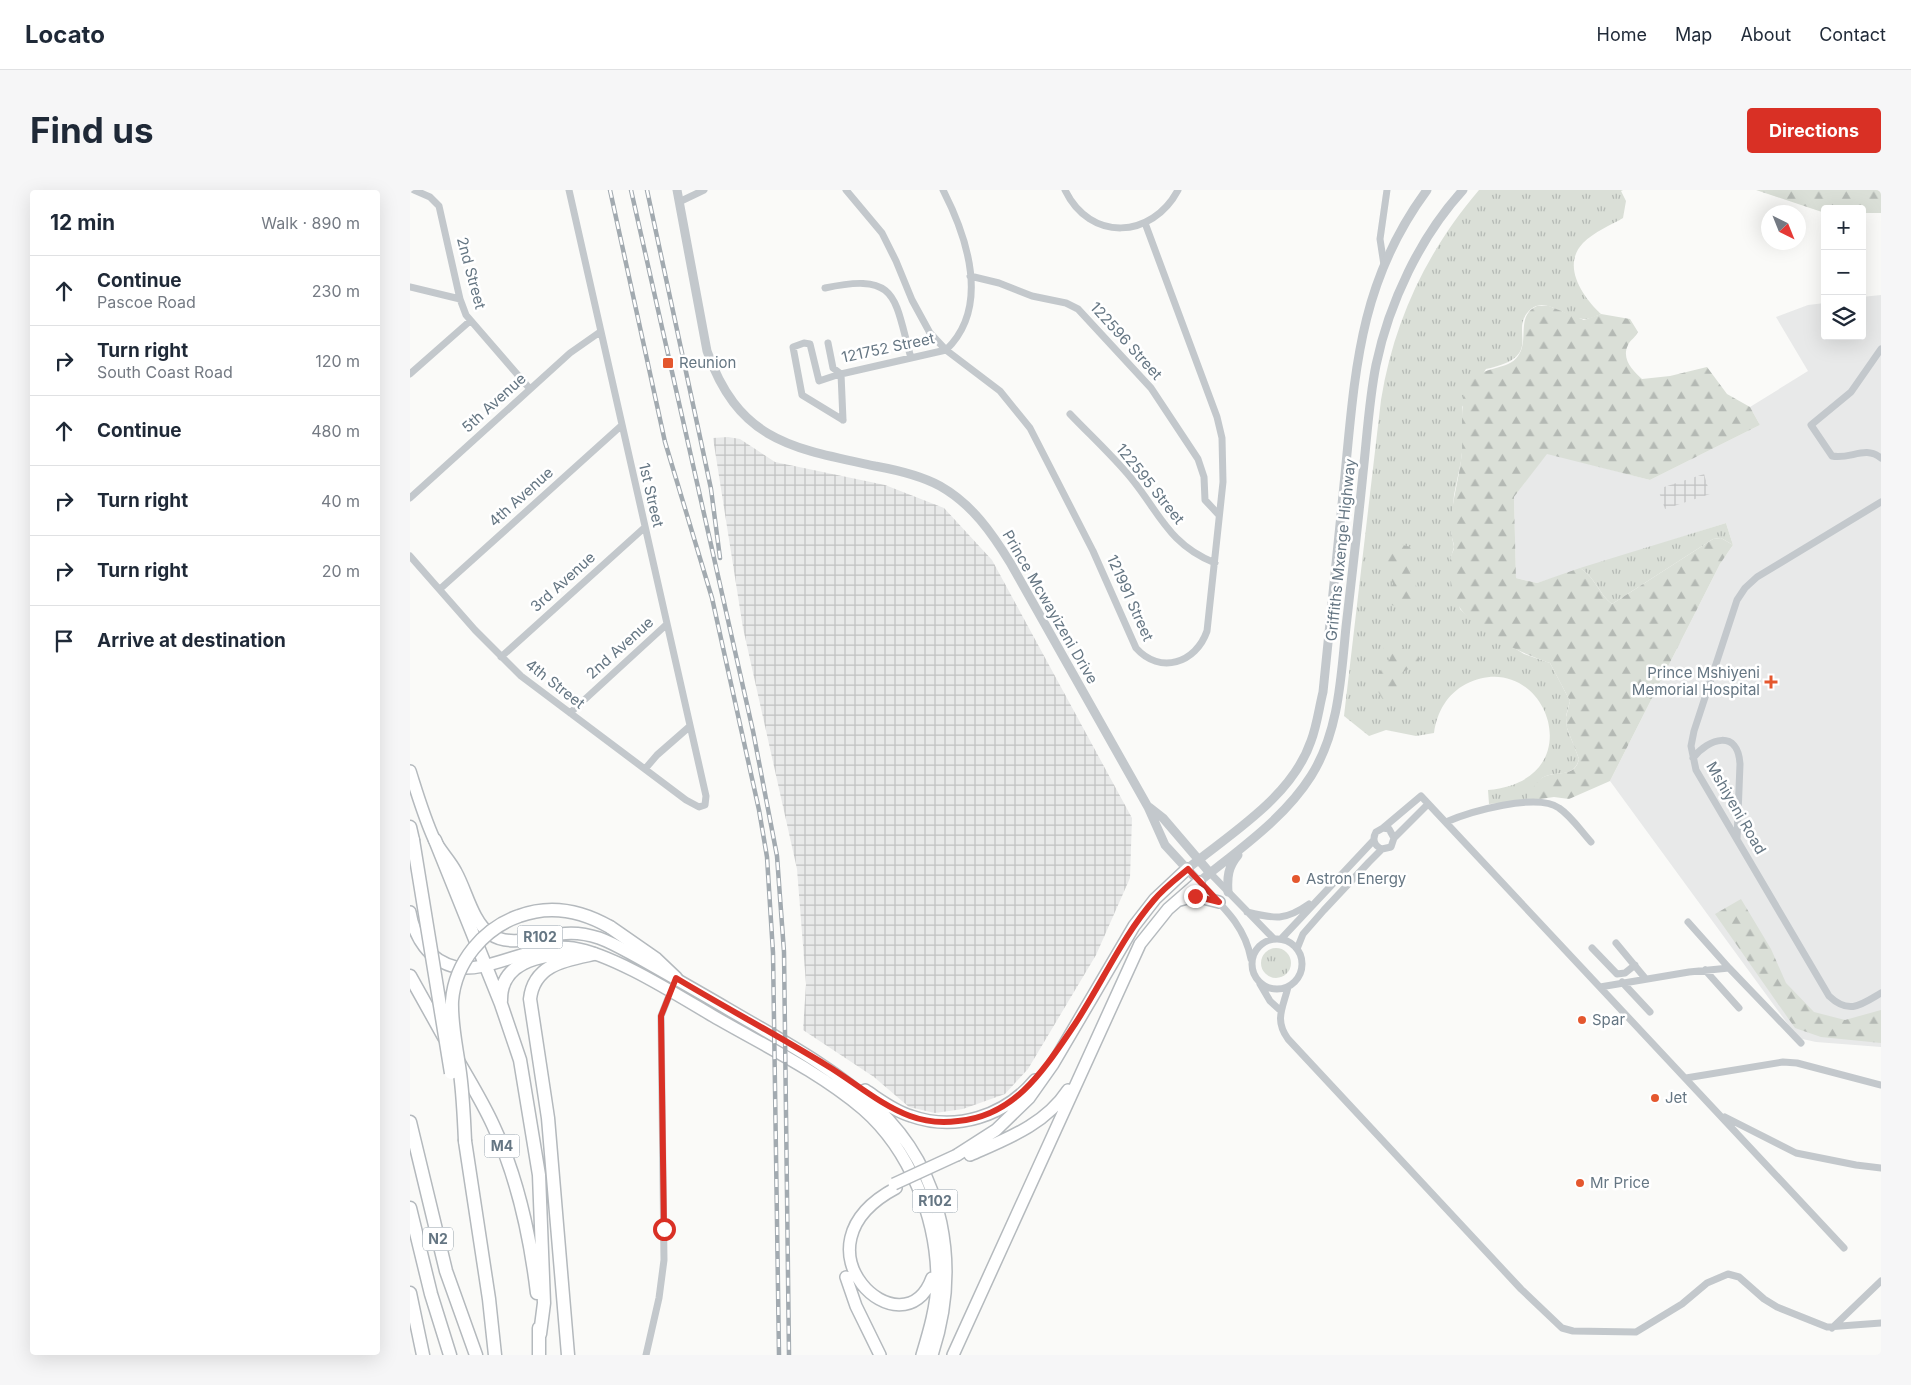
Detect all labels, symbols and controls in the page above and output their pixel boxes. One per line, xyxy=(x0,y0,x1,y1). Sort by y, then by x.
text: Locato xyxy=(25,20,105,49)
text: Home xyxy=(1597,24,1647,45)
text: Map xyxy=(1675,24,1712,45)
text: About xyxy=(1740,24,1791,45)
text: Contact xyxy=(1819,24,1886,45)
button: Directions xyxy=(1747,108,1881,153)
text: Find us xyxy=(30,109,154,151)
north arrow xyxy=(1761,205,1806,250)
map controls xyxy=(1821,205,1866,340)
button: + xyxy=(1821,205,1866,250)
text: 12 min xyxy=(50,210,115,235)
text: Walk · 890 m xyxy=(261,213,360,233)
street label: 2nd Street xyxy=(453,235,490,311)
button: − xyxy=(1821,250,1866,295)
text: Continue xyxy=(97,269,182,292)
icon: ahead xyxy=(50,277,78,305)
text: 230 m xyxy=(312,281,360,301)
text: Pascoe Road xyxy=(97,292,196,312)
button: layers xyxy=(1821,295,1866,340)
street label: 122596 Street xyxy=(1086,298,1167,384)
street label: 121752 Street xyxy=(840,328,936,367)
text: Turn right xyxy=(97,339,188,362)
icon: right xyxy=(50,347,78,375)
text: 120 m xyxy=(315,351,360,371)
place label: Reunion xyxy=(679,353,736,372)
marker: Reunion xyxy=(661,356,675,370)
text: South Coast Road xyxy=(97,362,233,382)
street label: 5th Avenue xyxy=(458,369,530,436)
icon: ahead xyxy=(50,417,78,445)
text: Continue xyxy=(97,419,182,442)
text: 480 m xyxy=(311,421,360,441)
street label: 122595 Street xyxy=(1112,439,1189,528)
street label: Griffiths Mxenge Highway xyxy=(1321,457,1360,642)
street label: 1st Street xyxy=(635,461,668,529)
street label: 4th Avenue xyxy=(484,463,557,531)
icon: right xyxy=(50,487,78,515)
text: Turn right xyxy=(97,489,188,512)
text: 40 m xyxy=(321,491,360,511)
street label: Prince Mcwayizeni Drive xyxy=(999,526,1102,687)
street label: 3rd Avenue xyxy=(526,548,599,616)
street label: 121991 Street xyxy=(1103,552,1158,644)
icon: right xyxy=(50,557,78,585)
text: Turn right xyxy=(97,559,188,582)
text: 20 m xyxy=(322,561,360,581)
street label: 2nd Avenue xyxy=(582,612,657,683)
icon: arrive xyxy=(50,627,78,655)
text: Arrive at destination xyxy=(97,629,286,652)
street label: 4th Street xyxy=(522,655,589,713)
place label: Prince Mshiyeni Memorial Hospital xyxy=(1632,663,1760,699)
marker: Prince Mshiyeni Memorial Hospital xyxy=(1764,675,1778,689)
street label: Mshiyeni Road xyxy=(1702,758,1771,857)
place label: Astron Energy xyxy=(1306,869,1407,888)
marker: Astron Energy xyxy=(1290,873,1302,885)
route end xyxy=(1184,885,1207,908)
road number: R102 xyxy=(518,926,562,949)
place label: Spar xyxy=(1592,1010,1625,1029)
marker: Spar xyxy=(1576,1014,1588,1026)
place label: Jet xyxy=(1665,1088,1687,1107)
marker: Jet xyxy=(1649,1092,1661,1104)
road number: M4 xyxy=(484,1134,520,1158)
place label: Mr Price xyxy=(1590,1173,1650,1192)
marker: Mr Price xyxy=(1574,1177,1586,1189)
road number: R102 xyxy=(912,1189,958,1212)
route start xyxy=(653,1218,676,1241)
road number: N2 xyxy=(423,1228,453,1250)

